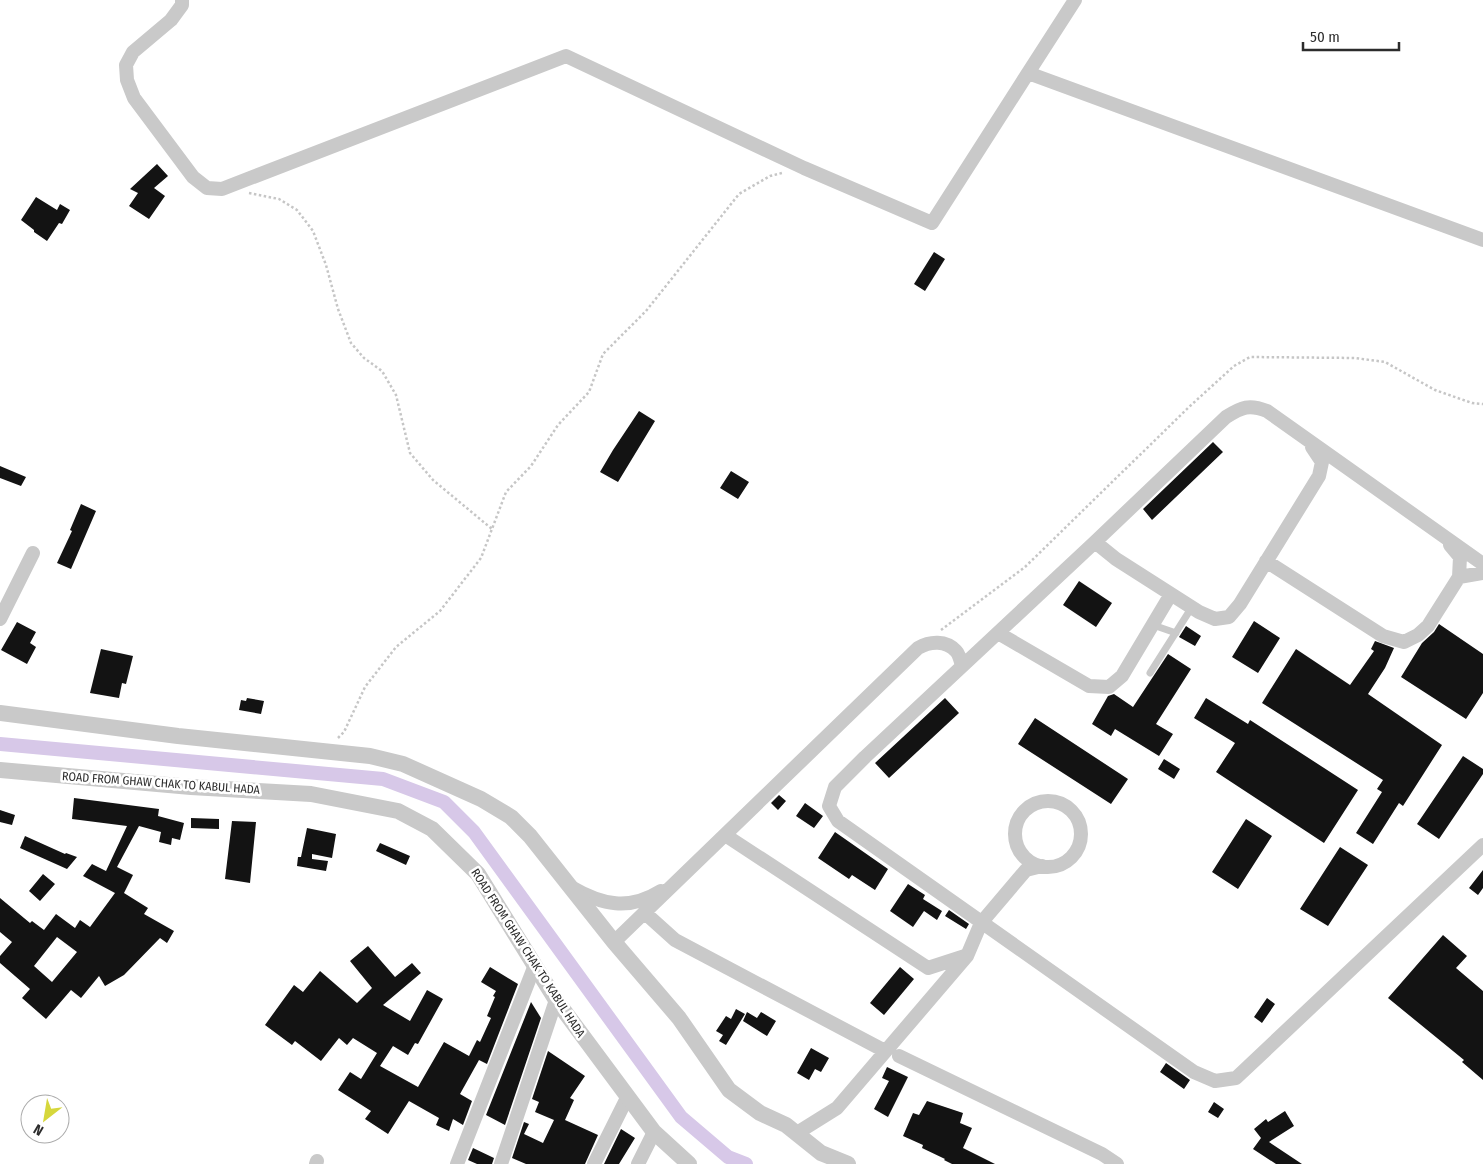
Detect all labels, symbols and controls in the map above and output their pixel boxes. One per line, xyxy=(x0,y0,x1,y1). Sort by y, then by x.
scale bar xyxy=(1303,20,1399,52)
text: 50 m xyxy=(1310,28,1340,46)
street label: ROAD FROM GHAW CHAK TO KABUL HADA xyxy=(62,769,261,797)
street label: ROAD FROM GHAW CHAK TO KABUL HADA xyxy=(468,866,588,1041)
north arrow xyxy=(20,1094,70,1144)
text: N xyxy=(31,1120,47,1139)

